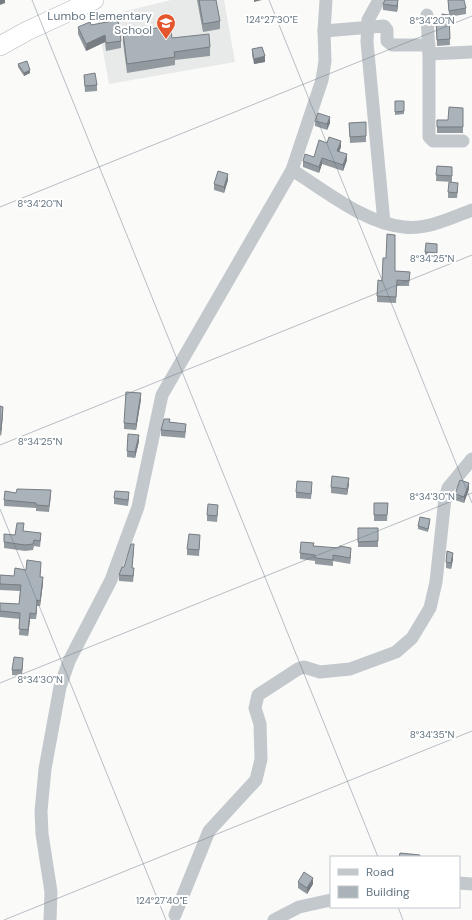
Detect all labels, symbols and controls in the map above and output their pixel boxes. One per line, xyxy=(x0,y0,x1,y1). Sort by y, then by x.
place label: Lumbo Elementary School xyxy=(47,8,152,38)
school or university icon: Lumbo Elementary School xyxy=(155,12,177,40)
text: 124°27'30"E xyxy=(246,13,299,26)
text: 8°34'20"N xyxy=(409,14,455,27)
text: 8°34'20"N xyxy=(17,197,63,210)
text: 8°34'25"N xyxy=(410,252,454,265)
text: 8°34'25"N xyxy=(18,435,62,448)
text: 8°34'30"N xyxy=(409,490,455,503)
text: 8°34'30"N xyxy=(17,673,63,686)
text: 8°34'35"N xyxy=(410,728,454,741)
legend xyxy=(330,856,460,908)
text: Road xyxy=(366,864,394,880)
text: Building xyxy=(366,884,410,900)
text: 124°27'40"E xyxy=(136,894,188,907)

